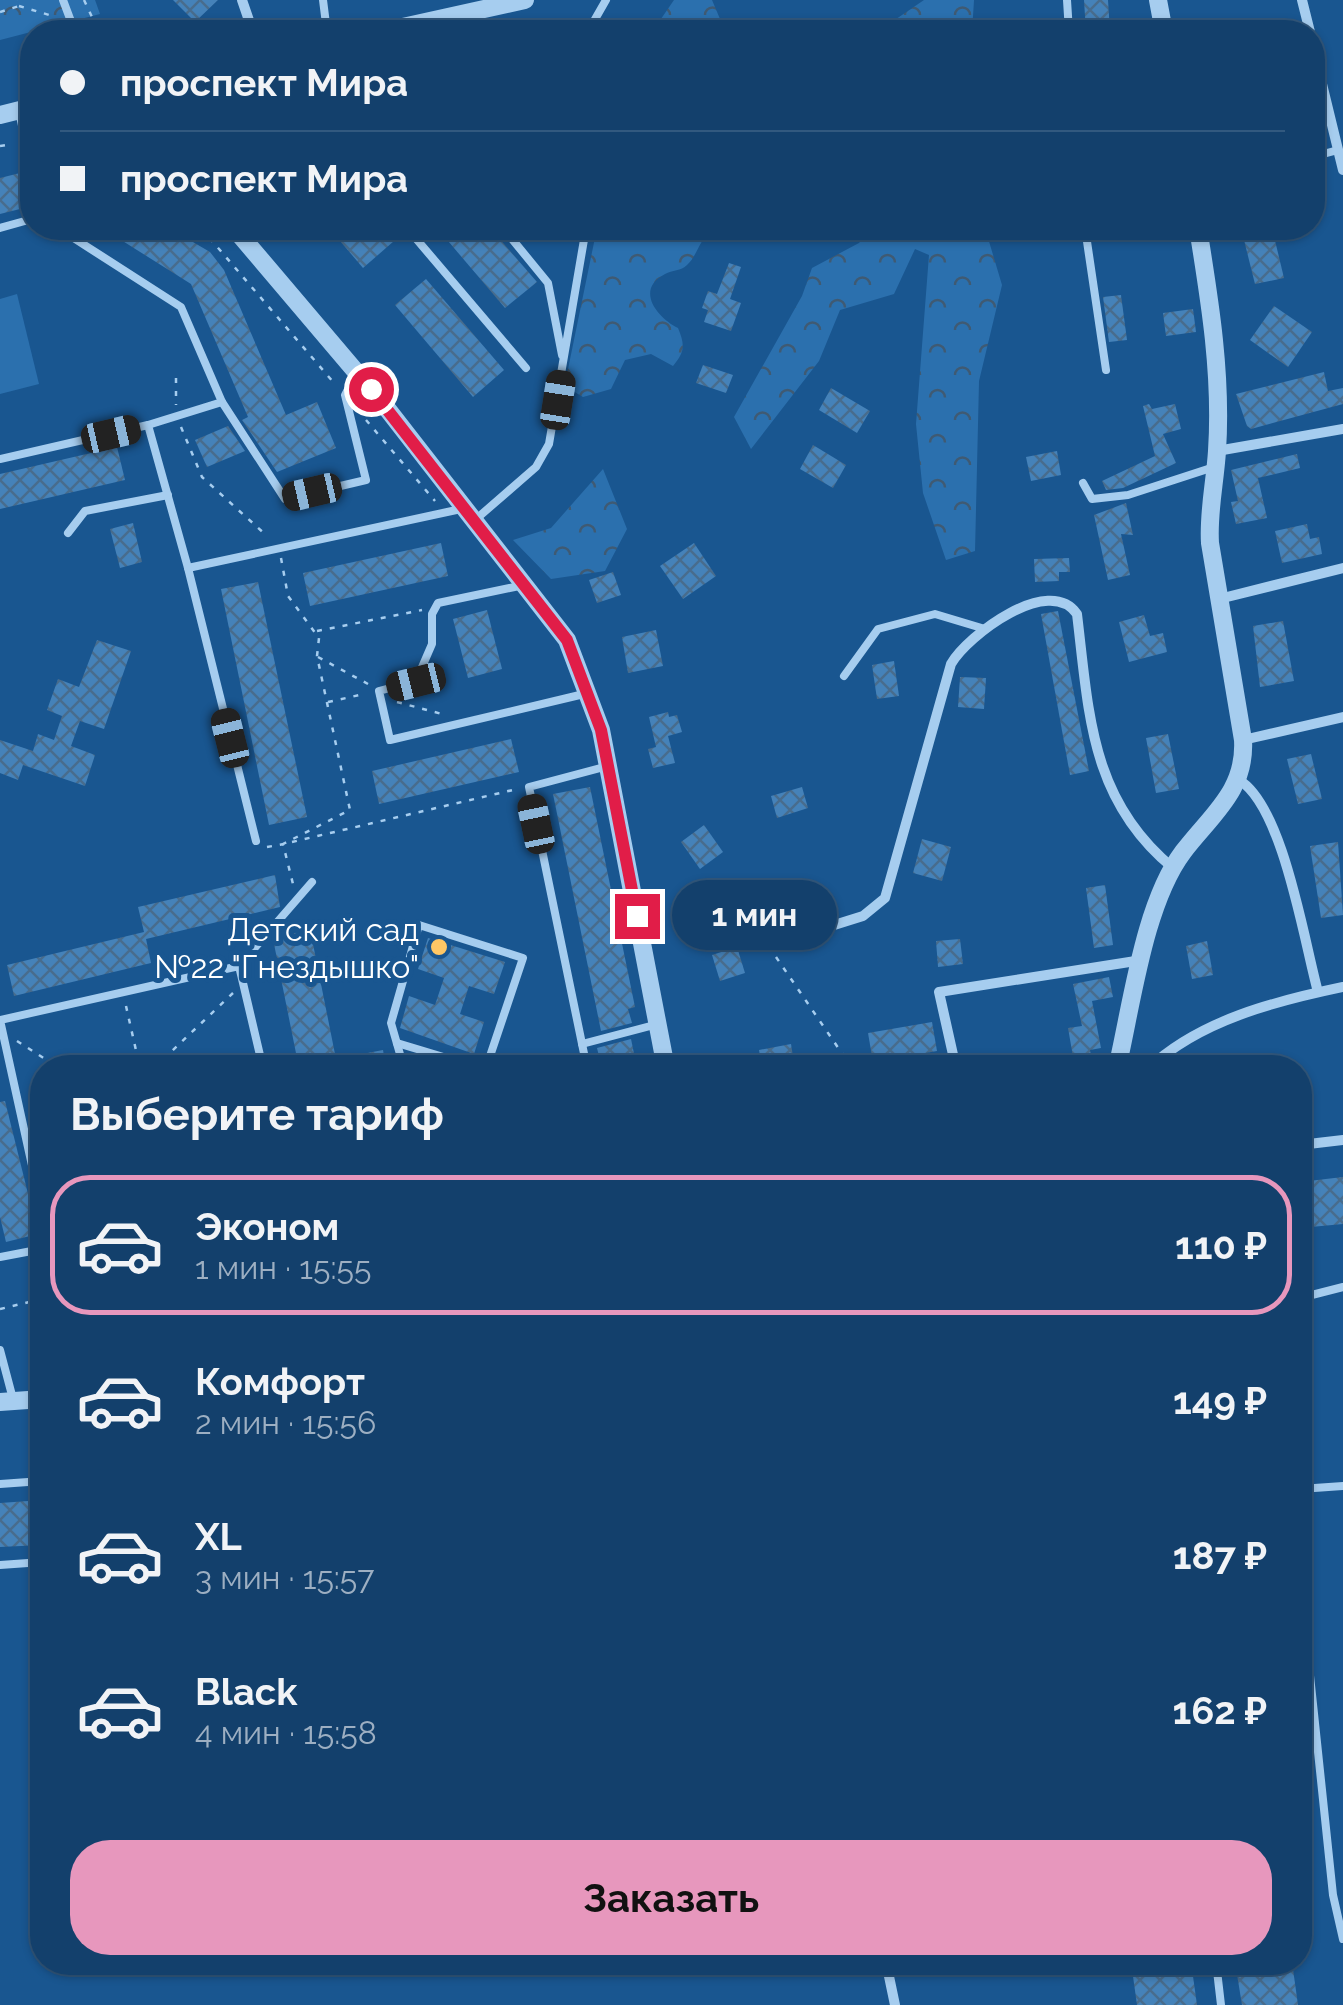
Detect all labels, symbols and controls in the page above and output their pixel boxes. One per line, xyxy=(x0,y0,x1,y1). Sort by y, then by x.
text: проспект Мира xyxy=(120,60,408,105)
text: проспект Мира xyxy=(120,156,408,201)
route start xyxy=(349,367,394,412)
car xyxy=(538,368,578,432)
car xyxy=(78,413,144,455)
car xyxy=(279,471,345,513)
car xyxy=(383,660,449,704)
car xyxy=(208,705,252,771)
car xyxy=(515,792,557,856)
callout: 1 мин xyxy=(672,881,837,951)
route end xyxy=(615,894,660,939)
text: 1 мин xyxy=(712,896,797,933)
place label: Детский сад №22 "Гнездышко" xyxy=(154,911,419,985)
marker: Детский сад №22 "Гнездышко" xyxy=(428,936,450,958)
text: Выберите тариф xyxy=(70,1088,444,1141)
icon: car xyxy=(75,1200,165,1290)
text: Эконом xyxy=(195,1204,339,1249)
text: 110 ₽ xyxy=(1175,1223,1267,1268)
text: 1 мин · 15:55 xyxy=(195,1249,371,1286)
icon: car xyxy=(75,1355,165,1445)
text: Комфорт xyxy=(195,1359,365,1404)
text: 149 ₽ xyxy=(1173,1378,1267,1423)
text: 2 мин · 15:56 xyxy=(195,1404,376,1441)
icon: car xyxy=(75,1510,165,1600)
text: XL xyxy=(195,1514,242,1559)
text: 187 ₽ xyxy=(1173,1533,1267,1578)
text: 3 мин · 15:57 xyxy=(195,1559,374,1596)
icon: car xyxy=(75,1665,165,1755)
text: Black xyxy=(195,1669,297,1714)
text: 162 ₽ xyxy=(1173,1688,1267,1733)
text: 4 мин · 15:58 xyxy=(195,1714,377,1751)
button: Заказать xyxy=(70,1840,1272,1955)

